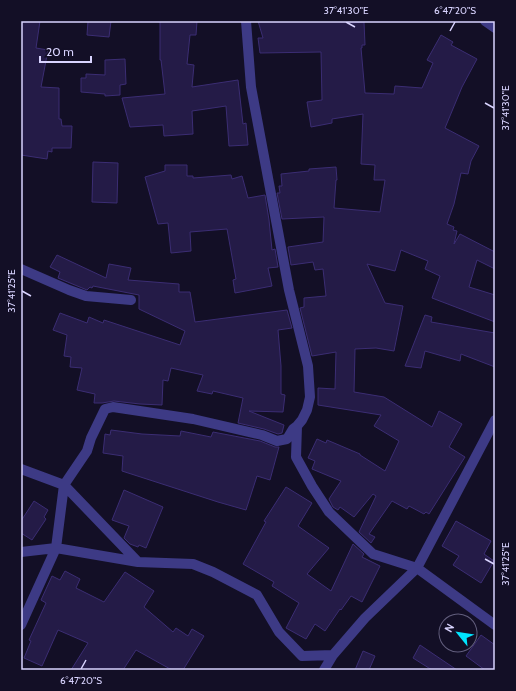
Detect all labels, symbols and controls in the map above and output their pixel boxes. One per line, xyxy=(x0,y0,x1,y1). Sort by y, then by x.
text: 37°41'30"E xyxy=(324,4,369,17)
text: 6°47'20"S xyxy=(434,4,476,17)
scale bar xyxy=(40,38,91,64)
text: 20 m xyxy=(46,44,74,59)
text: 37°41'30"E xyxy=(499,85,512,131)
text: 37°41'25"E xyxy=(5,269,18,313)
text: 37°41'25"E xyxy=(499,542,512,586)
north arrow xyxy=(438,613,478,653)
text: N xyxy=(441,621,457,635)
text: 6°47'20"S xyxy=(60,674,102,687)

